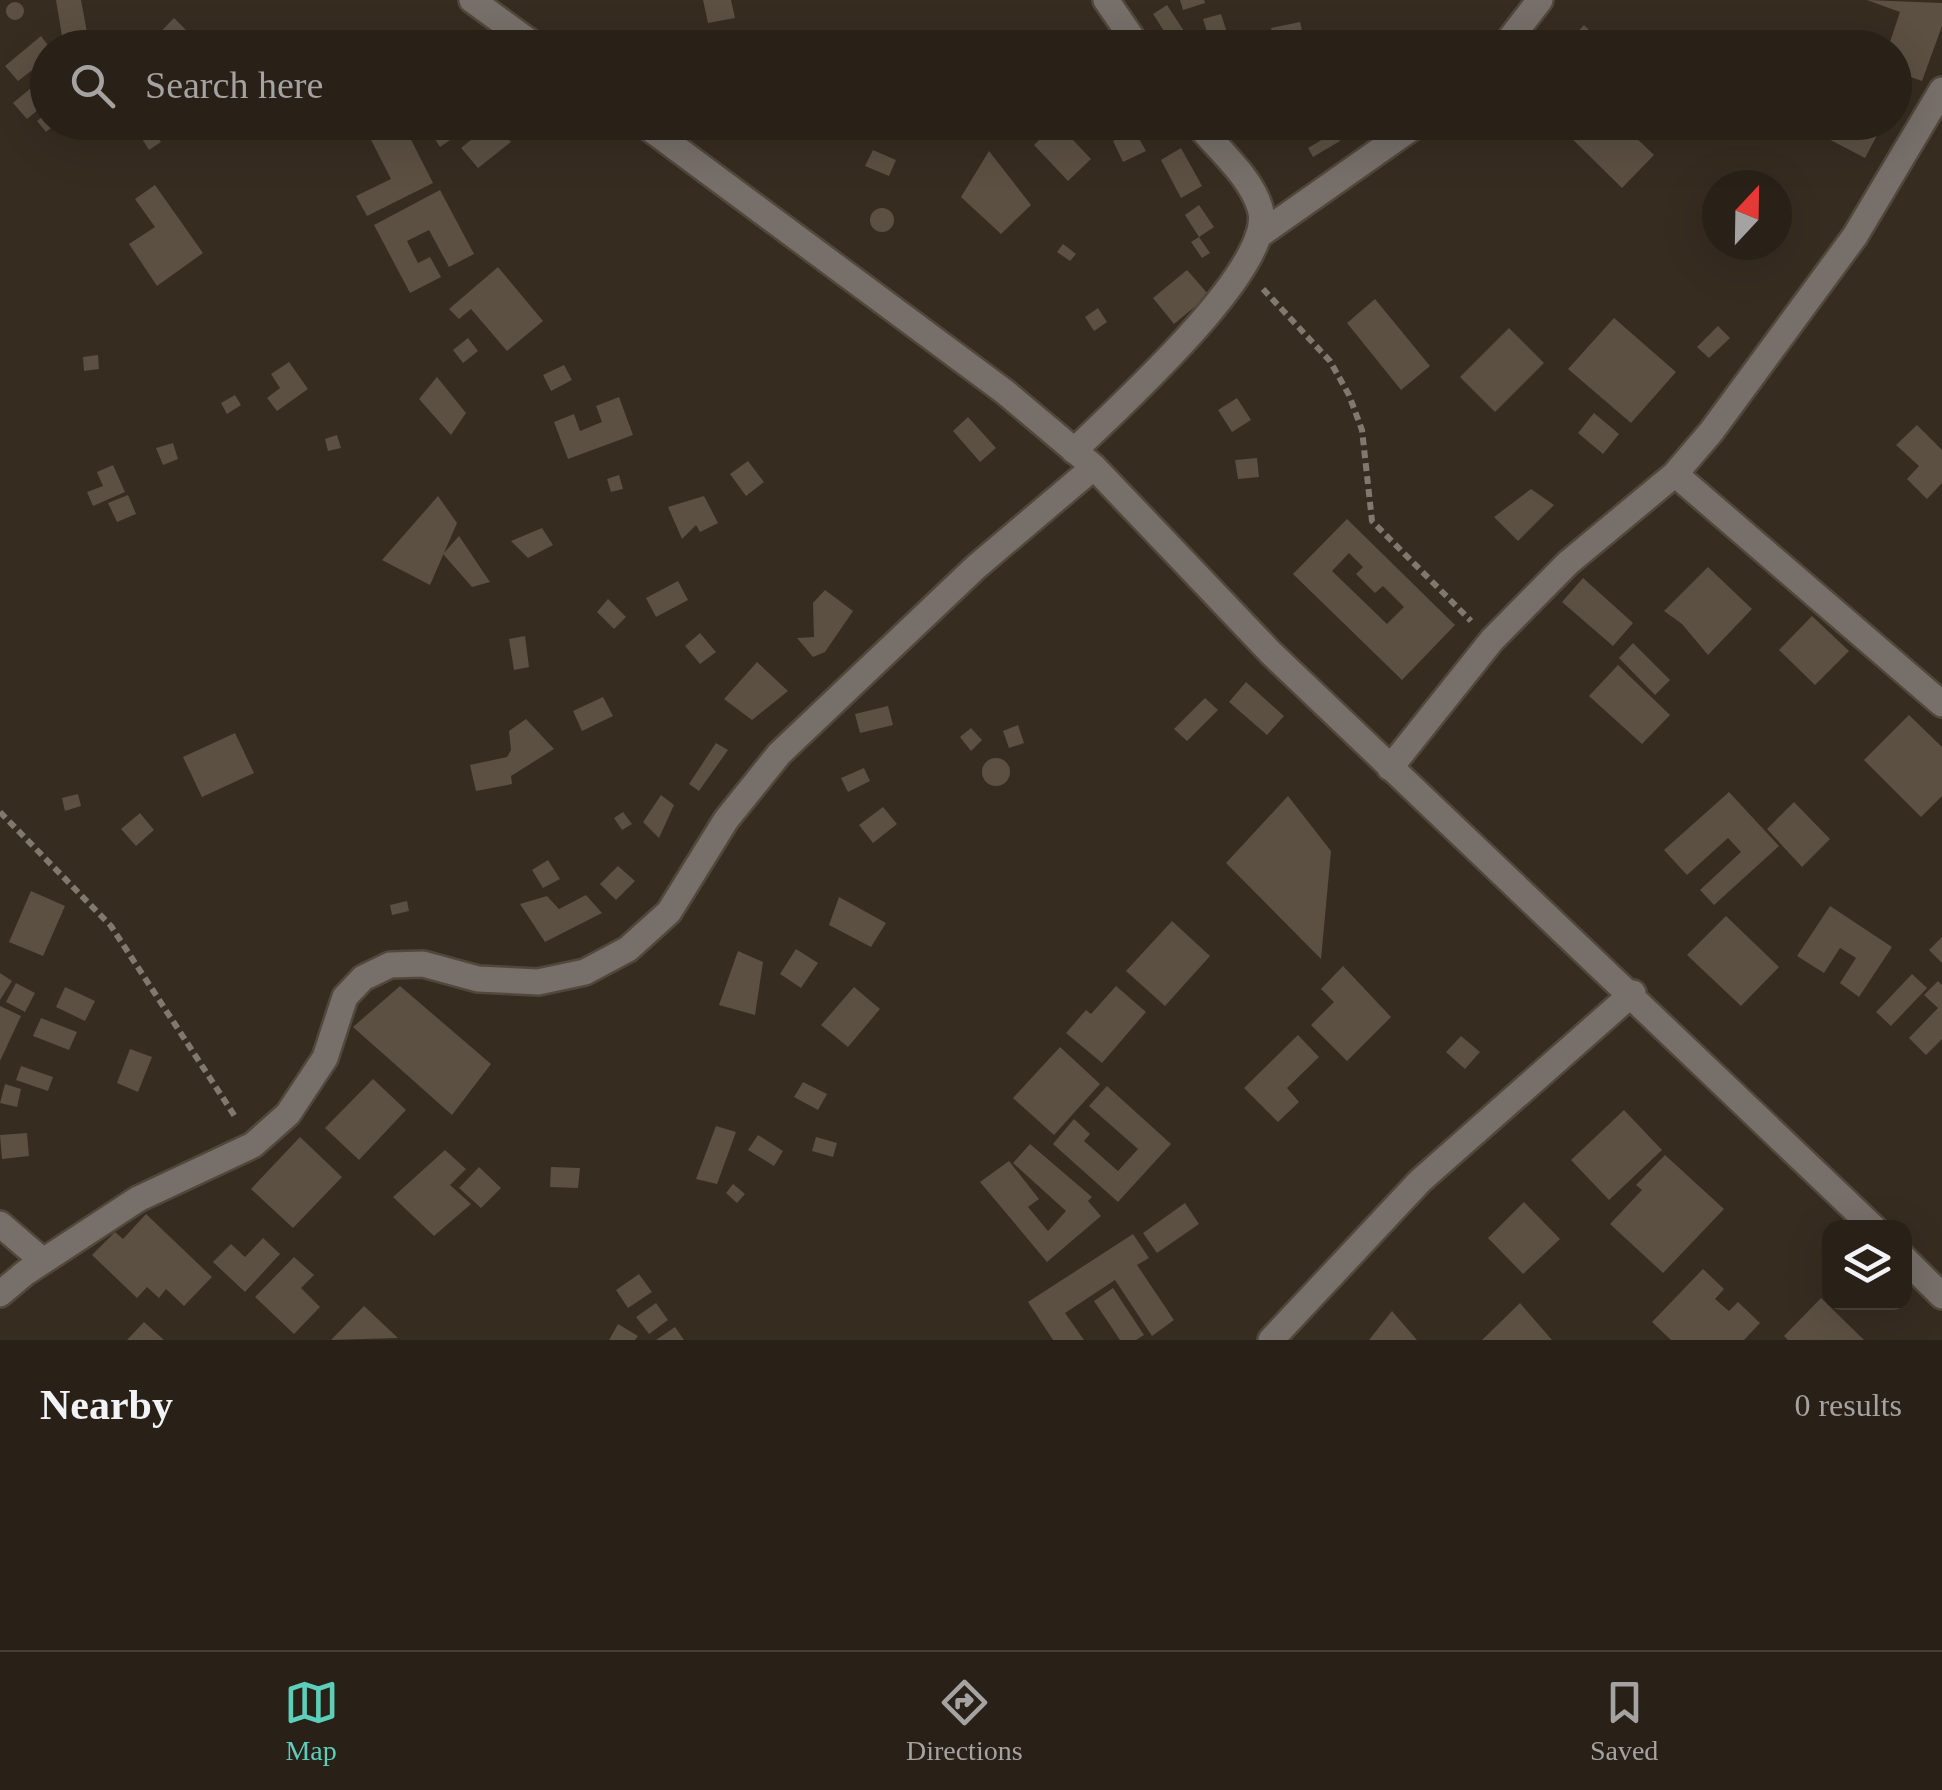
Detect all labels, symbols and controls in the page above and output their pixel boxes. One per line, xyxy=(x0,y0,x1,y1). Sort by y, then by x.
search box xyxy=(30,30,1912,140)
icon: search xyxy=(65,58,120,113)
text: Search here xyxy=(145,64,323,106)
north arrow xyxy=(1702,170,1792,260)
map controls xyxy=(1822,1220,1912,1310)
button: layers xyxy=(1822,1220,1912,1310)
text: Nearby xyxy=(40,1382,173,1428)
text: 0 results xyxy=(1794,1387,1902,1423)
tab: Map xyxy=(284,1675,339,1767)
tab: Directions xyxy=(906,1675,1023,1767)
tab: Saved xyxy=(1590,1675,1658,1767)

